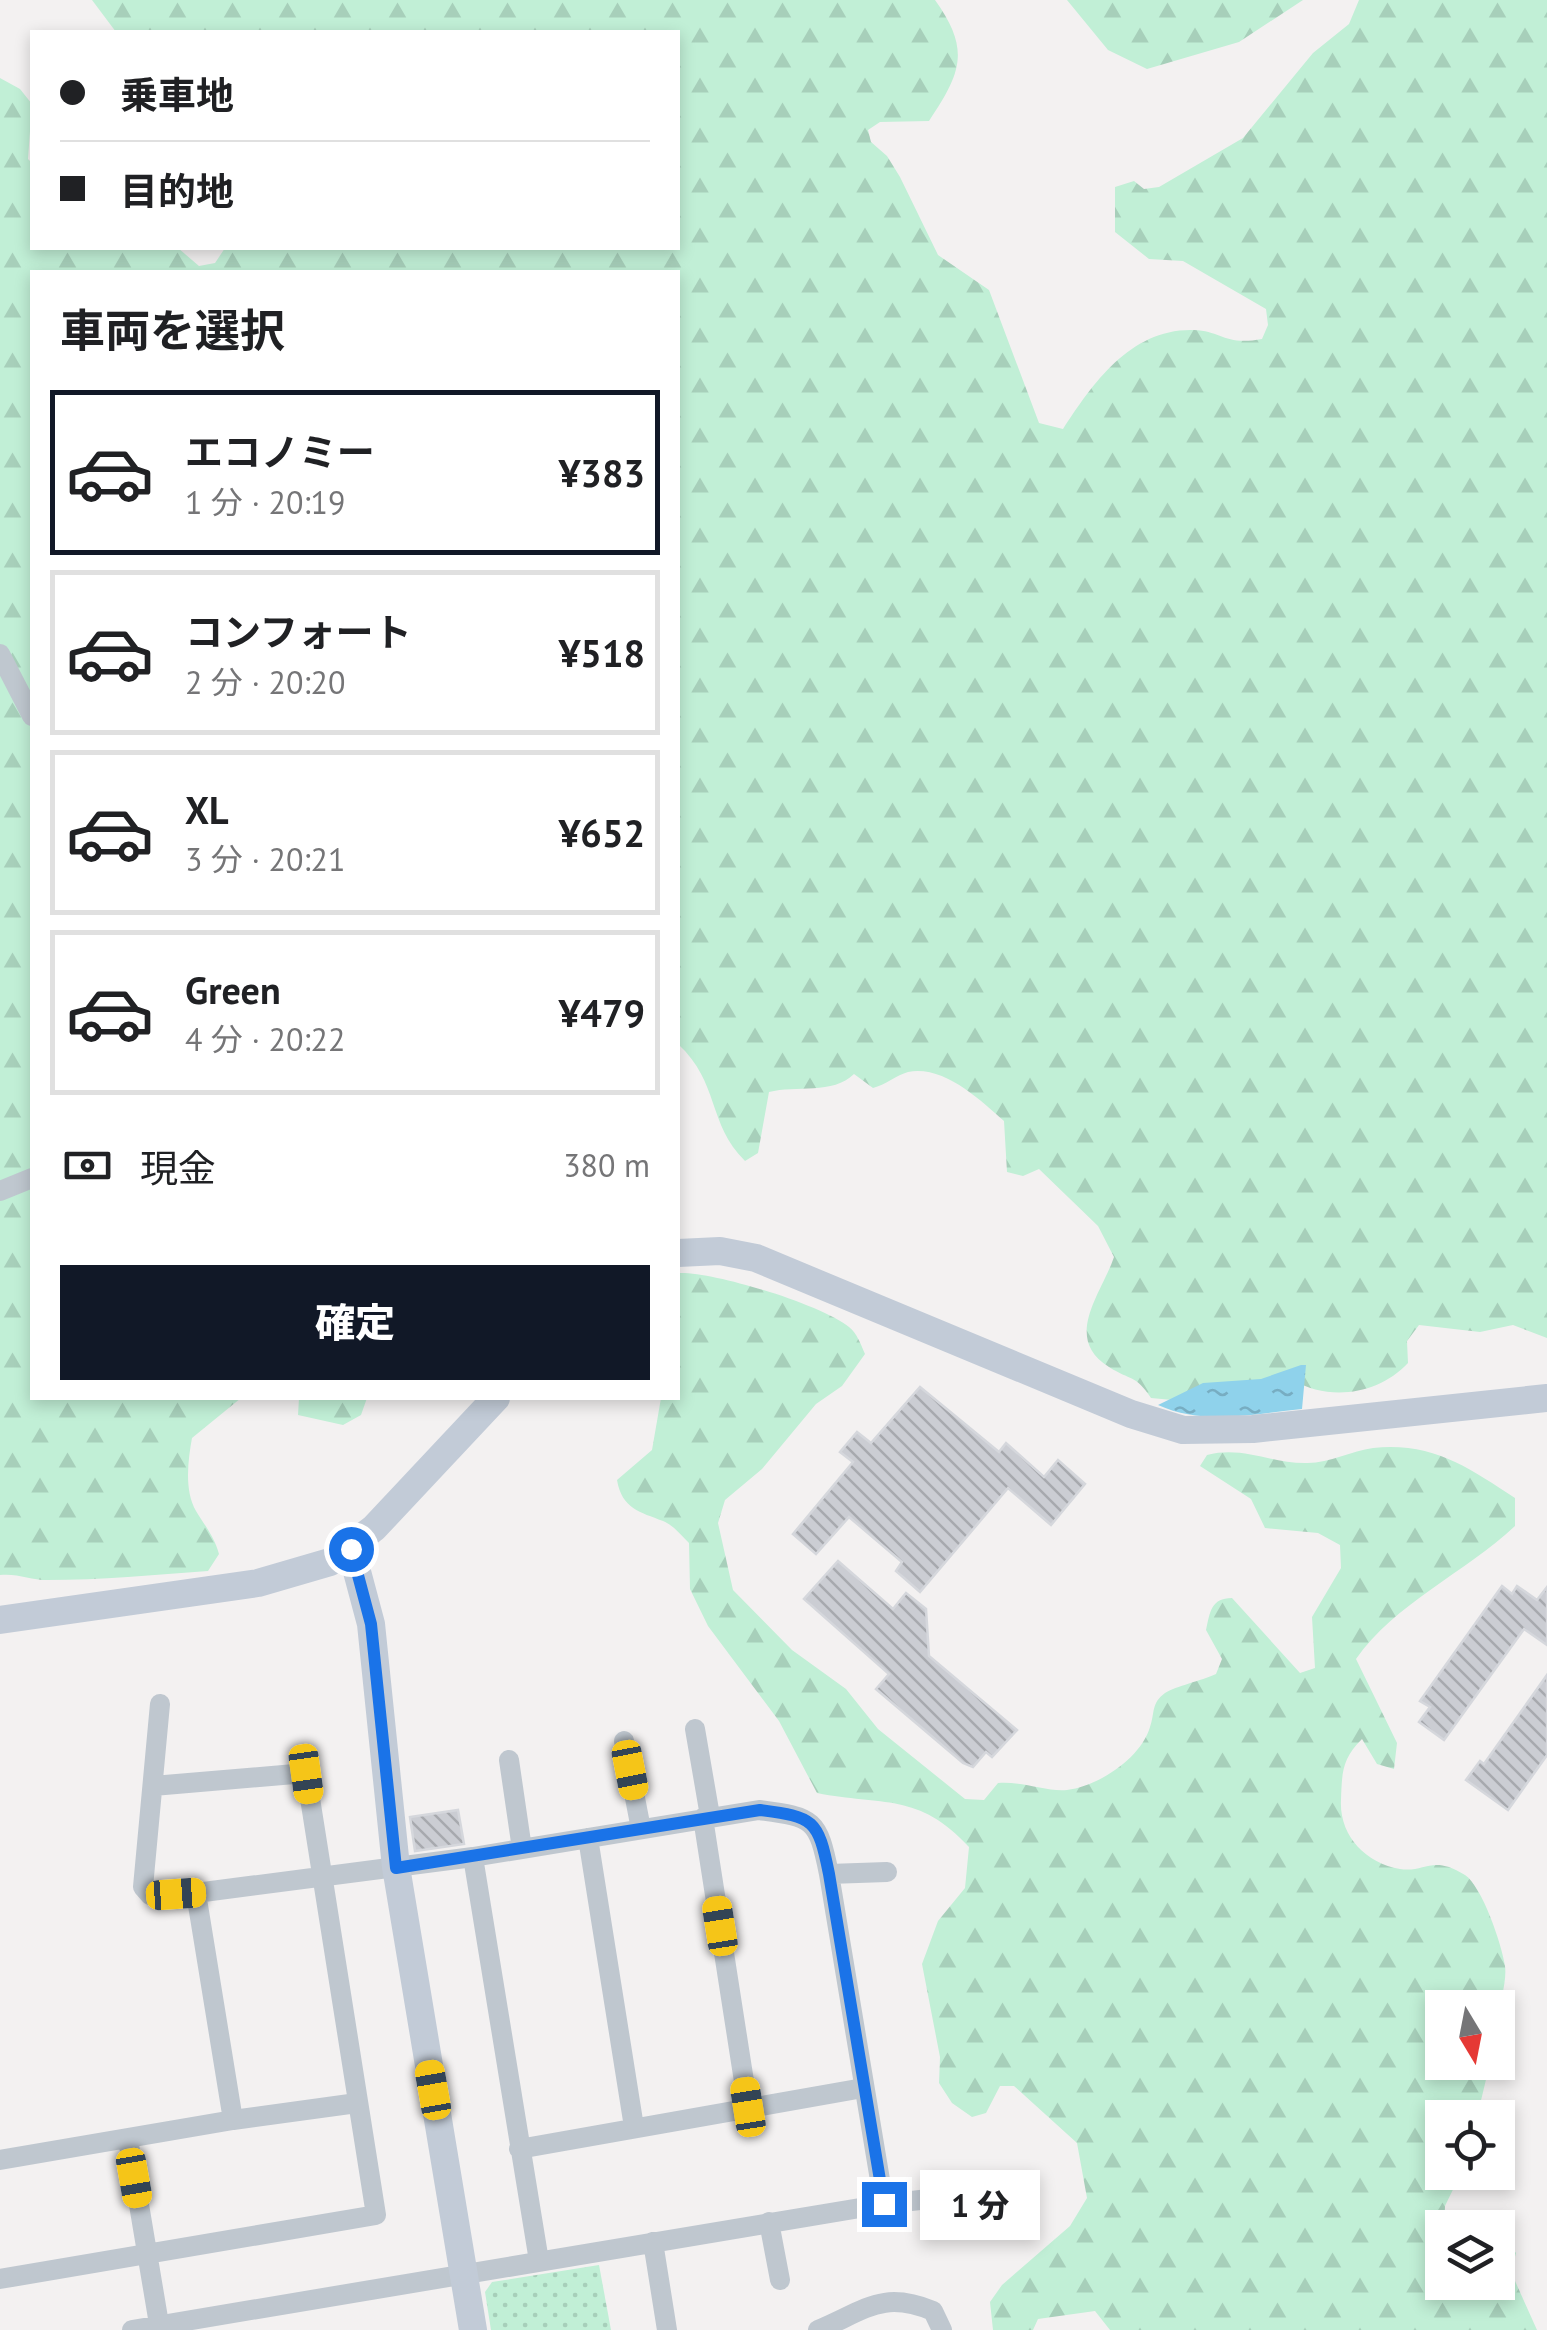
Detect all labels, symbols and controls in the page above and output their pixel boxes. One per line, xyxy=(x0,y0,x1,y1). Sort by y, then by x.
text: 乗車地 xyxy=(120,70,234,119)
text: 目的地 xyxy=(120,166,234,215)
text: 車両を選択 xyxy=(60,301,285,359)
text: エコノミー xyxy=(185,427,375,476)
icon: car xyxy=(65,428,155,518)
text: ¥383 xyxy=(559,448,645,497)
text: 1 分 · 20:19 xyxy=(185,481,345,523)
text: コンフォート xyxy=(185,607,412,656)
icon: car xyxy=(65,608,155,698)
text: ¥518 xyxy=(559,628,645,677)
text: 2 分 · 20:20 xyxy=(185,661,345,703)
text: XL xyxy=(185,785,229,834)
icon: car xyxy=(65,788,155,878)
text: ¥652 xyxy=(559,808,645,857)
text: 3 分 · 20:21 xyxy=(185,838,345,880)
text: Green xyxy=(185,965,281,1014)
icon: car xyxy=(65,968,155,1058)
text: ¥479 xyxy=(559,988,645,1037)
text: 4 分 · 20:22 xyxy=(185,1018,345,1060)
icon: cash xyxy=(60,1138,115,1193)
text: 現金 xyxy=(140,1143,216,1192)
text: 380 m xyxy=(563,1144,650,1186)
button: 確定 xyxy=(60,1265,650,1380)
route start xyxy=(329,1527,374,1572)
car xyxy=(610,1738,650,1802)
car xyxy=(287,1742,325,1806)
car xyxy=(145,1877,207,1911)
car xyxy=(700,1894,740,1958)
north arrow xyxy=(1425,1990,1515,2080)
map controls xyxy=(1425,1990,1515,2300)
car xyxy=(413,2058,453,2122)
car xyxy=(728,2075,768,2139)
button: locate xyxy=(1425,2100,1515,2190)
car xyxy=(114,2146,154,2210)
callout: 1 分 xyxy=(919,2169,1039,2239)
route end xyxy=(862,2182,907,2227)
text: 1 分 xyxy=(951,2184,1009,2226)
button: layers xyxy=(1425,2210,1515,2300)

